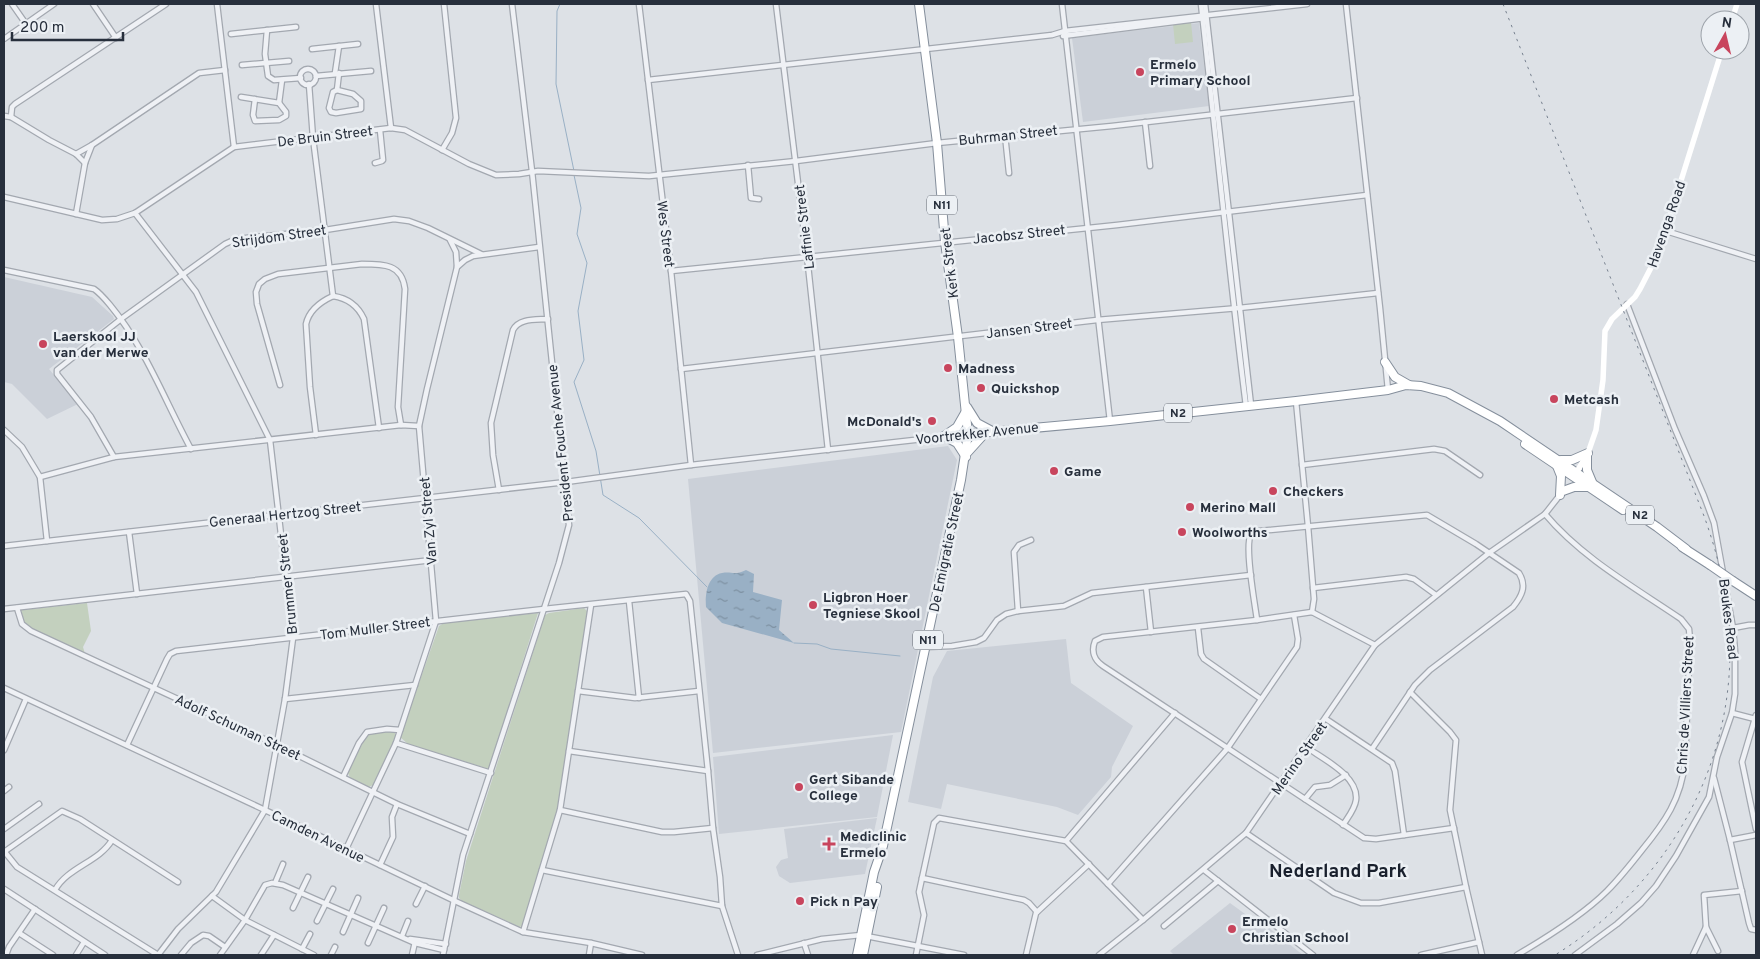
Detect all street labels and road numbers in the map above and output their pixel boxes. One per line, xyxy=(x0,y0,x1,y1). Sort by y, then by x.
street label: De Bruin Street xyxy=(277,123,374,152)
street label: Buhrman Street xyxy=(958,123,1059,150)
street label: Havenga Road xyxy=(1645,179,1690,270)
street label: Laffnie Street xyxy=(792,183,819,270)
road number: N11 xyxy=(927,196,957,214)
street label: Wes Street xyxy=(652,200,677,269)
street label: Strijdom Street xyxy=(231,222,328,253)
street label: Jacobsz Street xyxy=(972,222,1066,249)
street label: Kerk Street xyxy=(938,226,963,299)
street label: Jansen Street xyxy=(985,316,1073,343)
street label: President Fouche Avenue xyxy=(545,364,578,522)
road number: N2 xyxy=(1164,403,1192,422)
street label: Voortrekker Avenue xyxy=(915,420,1040,449)
street label: Van Zyl Street xyxy=(417,476,442,566)
street label: De Emigratie Street xyxy=(926,491,968,614)
street label: Generaal Hertzog Street xyxy=(208,499,362,532)
road number: N2 xyxy=(1626,506,1654,524)
street label: Brummer Street xyxy=(275,532,302,635)
street label: Beukes Road xyxy=(1714,578,1741,661)
street label: Tom Muller Street xyxy=(319,614,431,645)
road number: N11 xyxy=(913,630,943,650)
street label: Chris de Villiers Street xyxy=(1674,635,1699,775)
street label: Adolf Schuman Street xyxy=(172,692,303,765)
street label: Merino Street xyxy=(1269,719,1332,799)
street label: Camden Avenue xyxy=(268,807,367,867)

